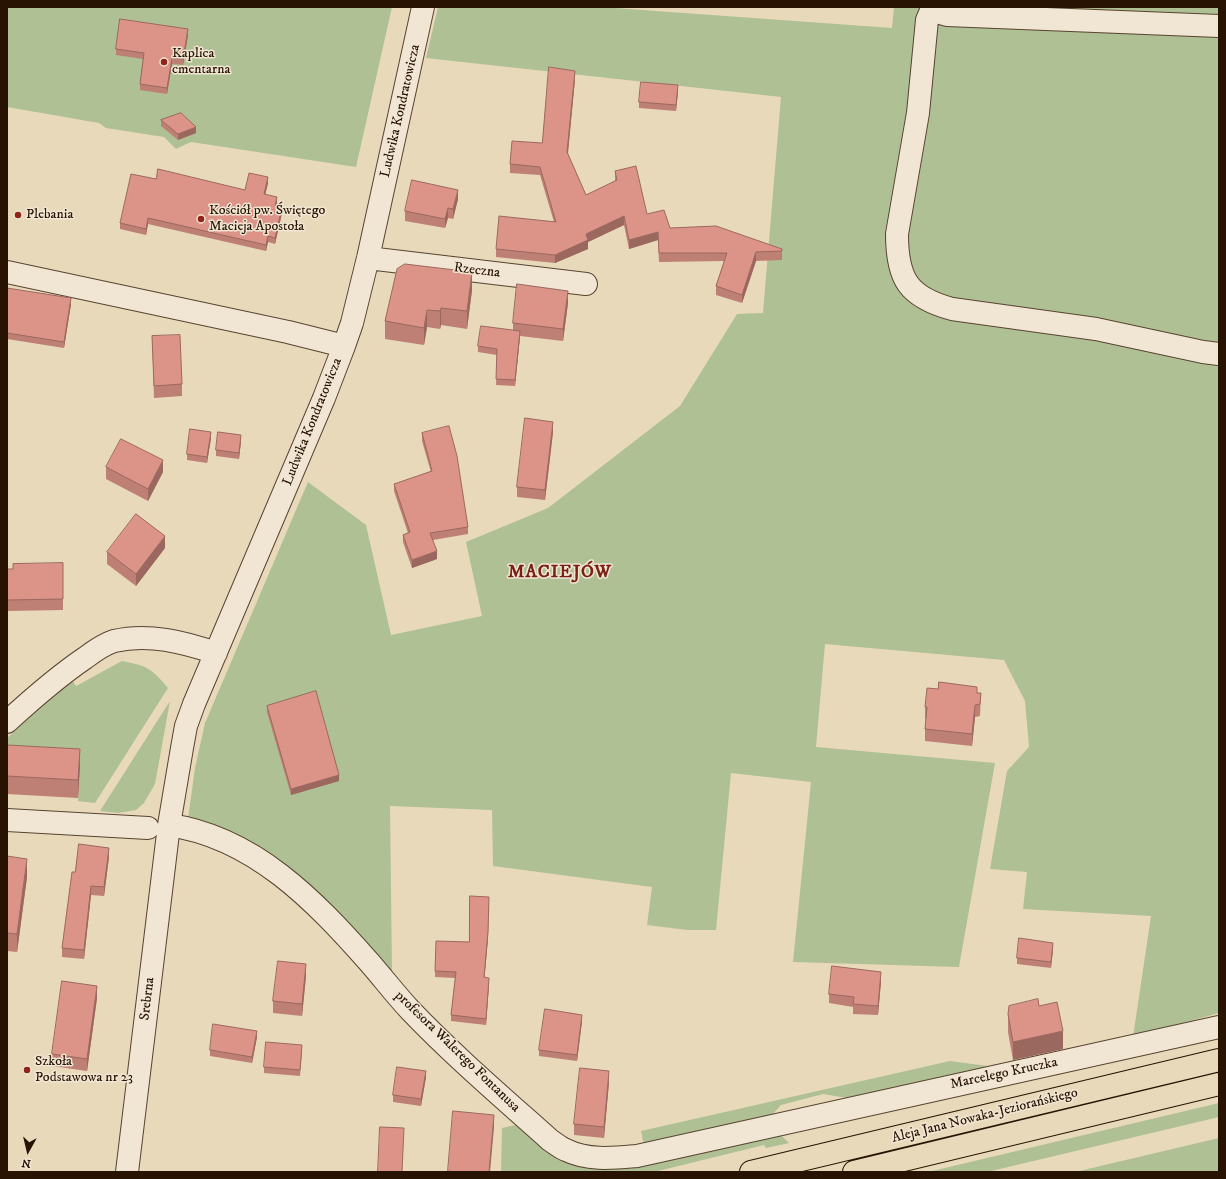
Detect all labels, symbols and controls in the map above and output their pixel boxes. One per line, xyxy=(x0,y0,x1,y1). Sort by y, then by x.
street label: Ludwika Kondratowicza xyxy=(378,43,424,179)
place label: Kaplica cmentarna xyxy=(172,46,230,78)
marker: Kaplica cmentarna xyxy=(159,57,169,67)
place label: Kościół pw. Świętego Macieja Apostoła xyxy=(209,203,325,236)
place label: Plebania xyxy=(26,207,73,223)
marker: Plebania xyxy=(13,210,23,220)
marker: Kościół pw. Świętego Macieja Apostoła xyxy=(196,214,206,224)
street label: Rzeczna xyxy=(453,260,501,282)
street label: Ludwika Kondratowicza xyxy=(280,356,346,488)
district label: MACIEJÓW xyxy=(508,562,612,584)
street label: Srebrna xyxy=(137,977,159,1021)
street label: profesora Walerego Fontanusa xyxy=(391,988,523,1116)
place label: Szkoła Podstawowa nr 23 xyxy=(35,1054,133,1086)
street label: Marcelego Kruczka xyxy=(949,1054,1059,1094)
marker: Szkoła Podstawowa nr 23 xyxy=(22,1065,32,1075)
street label: Aleja Jana Nowaka-Jeziorańskiego xyxy=(890,1085,1080,1147)
north arrow xyxy=(8,1131,48,1171)
text: N xyxy=(21,1155,32,1170)

